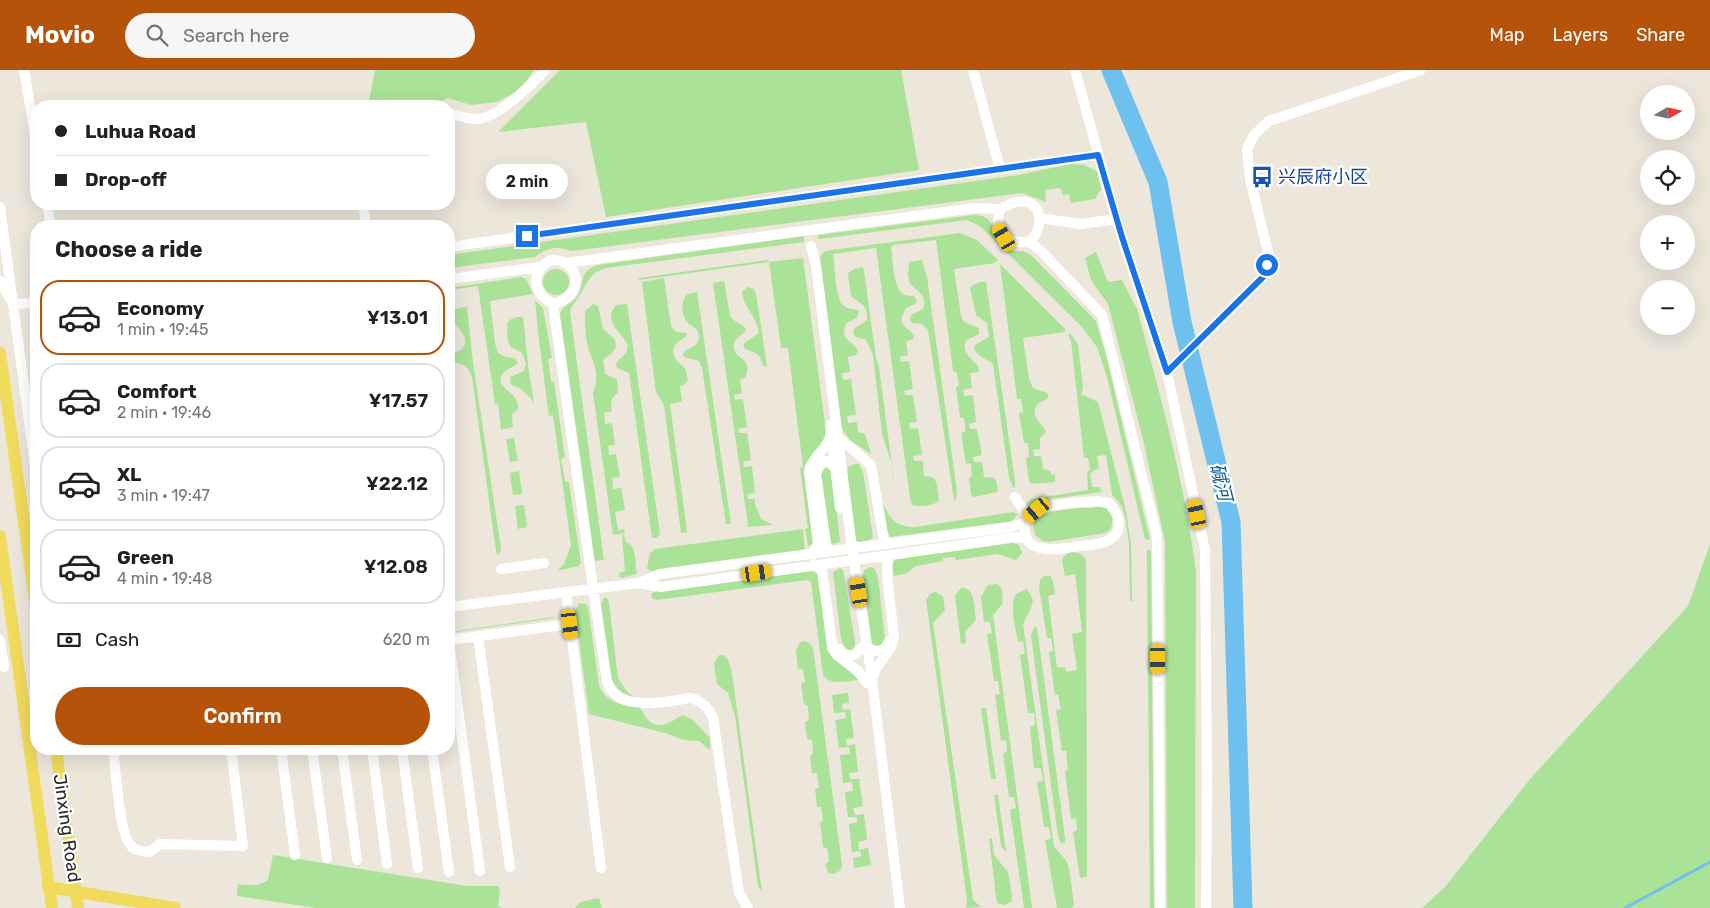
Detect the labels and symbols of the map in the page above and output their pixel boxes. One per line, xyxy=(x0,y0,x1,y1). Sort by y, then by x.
north arrow xyxy=(1640,85,1695,140)
callout: 2 min xyxy=(486,164,568,198)
bus stop icon: 兴辰府小区 xyxy=(1249,164,1275,190)
place label: 兴辰府小区 xyxy=(1278,166,1368,188)
car xyxy=(990,220,1017,254)
route end xyxy=(516,225,538,247)
route start xyxy=(1256,254,1278,276)
water label: 碱河 xyxy=(1205,461,1238,507)
car xyxy=(1020,495,1053,525)
car xyxy=(1186,498,1207,530)
car xyxy=(741,563,772,583)
car xyxy=(849,576,868,608)
car xyxy=(560,608,579,640)
car xyxy=(1150,644,1165,674)
street label: Jinxing Road xyxy=(48,772,86,884)

